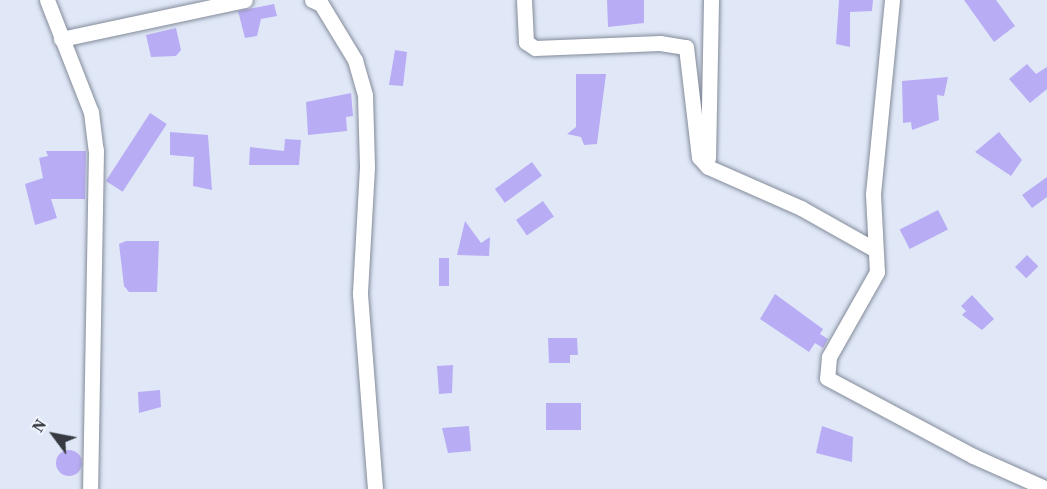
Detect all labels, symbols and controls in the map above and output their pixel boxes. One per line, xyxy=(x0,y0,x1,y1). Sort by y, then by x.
north arrow xyxy=(24,405,84,465)
text: N xyxy=(26,415,51,436)

